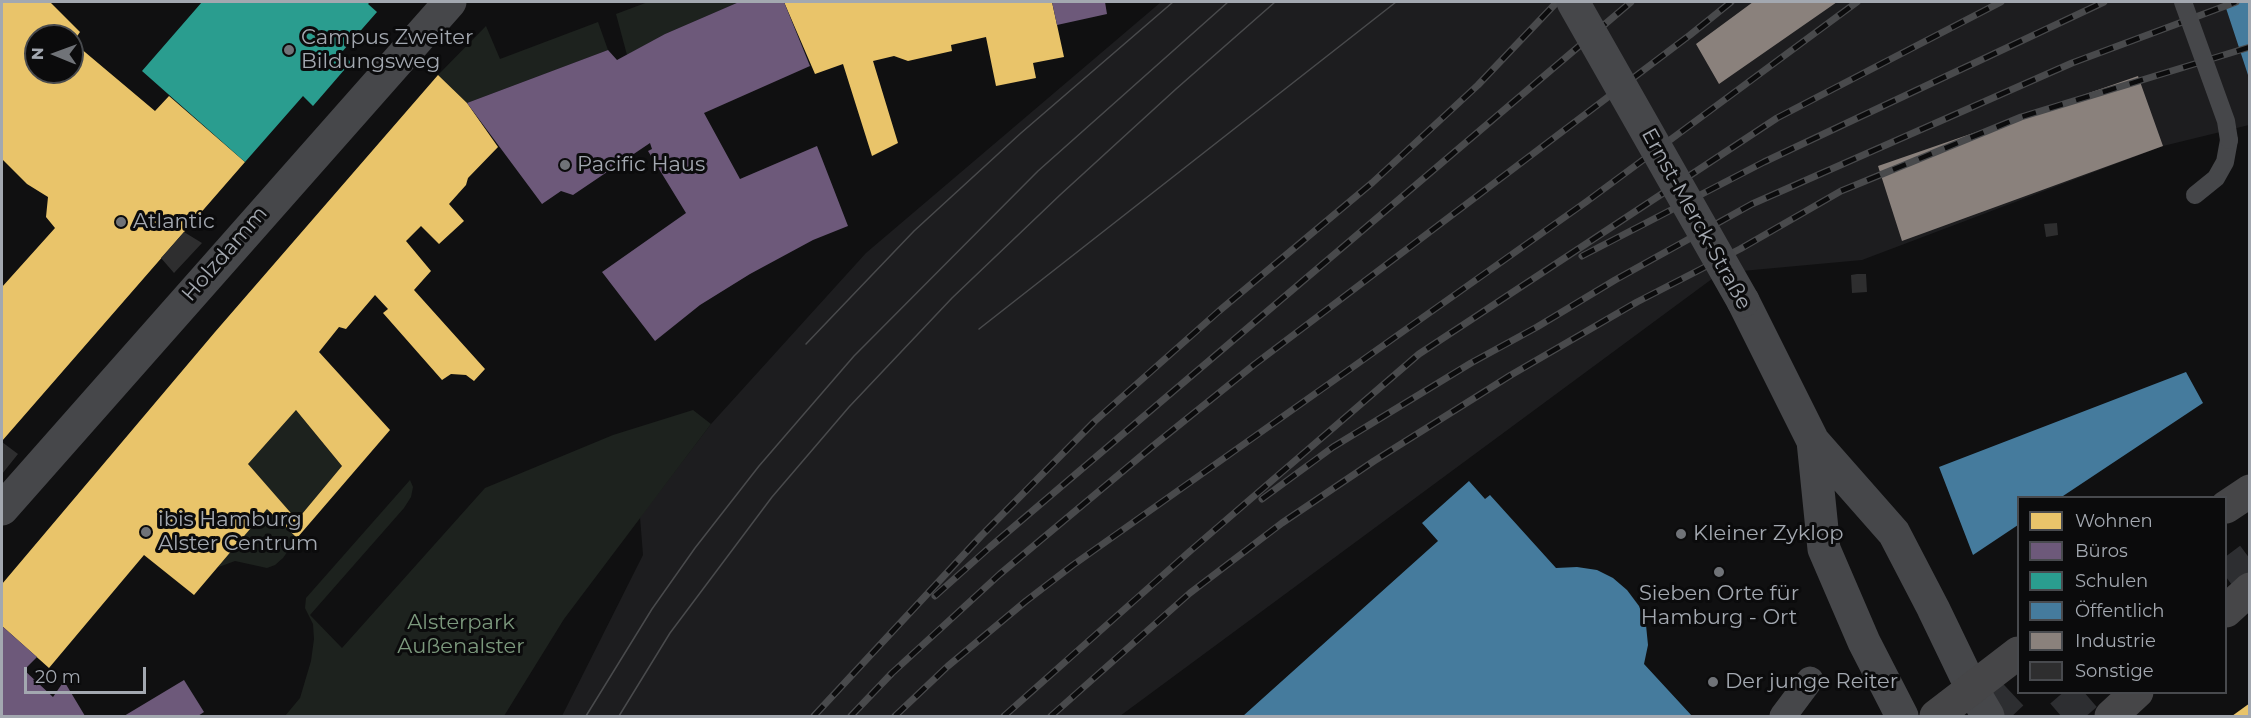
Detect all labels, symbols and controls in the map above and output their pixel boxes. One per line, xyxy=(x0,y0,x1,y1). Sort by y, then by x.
north arrow xyxy=(24,24,84,84)
place label: Campus Zweiter Bildungsweg xyxy=(301,25,473,75)
marker: Campus Zweiter Bildungsweg xyxy=(282,43,296,57)
text: N xyxy=(28,47,47,60)
street label: Ernst-Merck-Straße xyxy=(1636,124,1756,314)
place label: Pacific Haus xyxy=(577,152,705,178)
marker: Pacific Haus xyxy=(558,158,572,172)
street label: Holzdamm xyxy=(177,201,273,307)
place label: Atlantic xyxy=(133,209,215,235)
marker: Atlantic xyxy=(114,215,128,229)
legend xyxy=(2017,496,2227,694)
place label: ibis Hamburg Alster Centrum xyxy=(158,507,318,557)
text: Wohnen xyxy=(2075,510,2153,532)
place label: Kleiner Zyklop xyxy=(1693,521,1843,547)
marker: ibis Hamburg Alster Centrum xyxy=(139,525,153,539)
marker: Kleiner Zyklop xyxy=(1674,527,1688,541)
text: Büros xyxy=(2075,540,2128,562)
marker: Sieben Orte für Hamburg - Ort xyxy=(1712,565,1726,579)
text: Schulen xyxy=(2075,570,2148,592)
place label: Sieben Orte für Hamburg - Ort xyxy=(1639,581,1799,631)
text: Öffentlich xyxy=(2075,600,2164,622)
park label: Alsterpark Außenalster xyxy=(397,610,525,660)
text: Industrie xyxy=(2075,630,2156,652)
scale bar xyxy=(27,655,148,693)
text: Sonstige xyxy=(2075,660,2154,682)
text: 20 m xyxy=(35,666,81,688)
place label: Der junge Reiter xyxy=(1725,669,1898,695)
marker: Der junge Reiter xyxy=(1706,675,1720,689)

